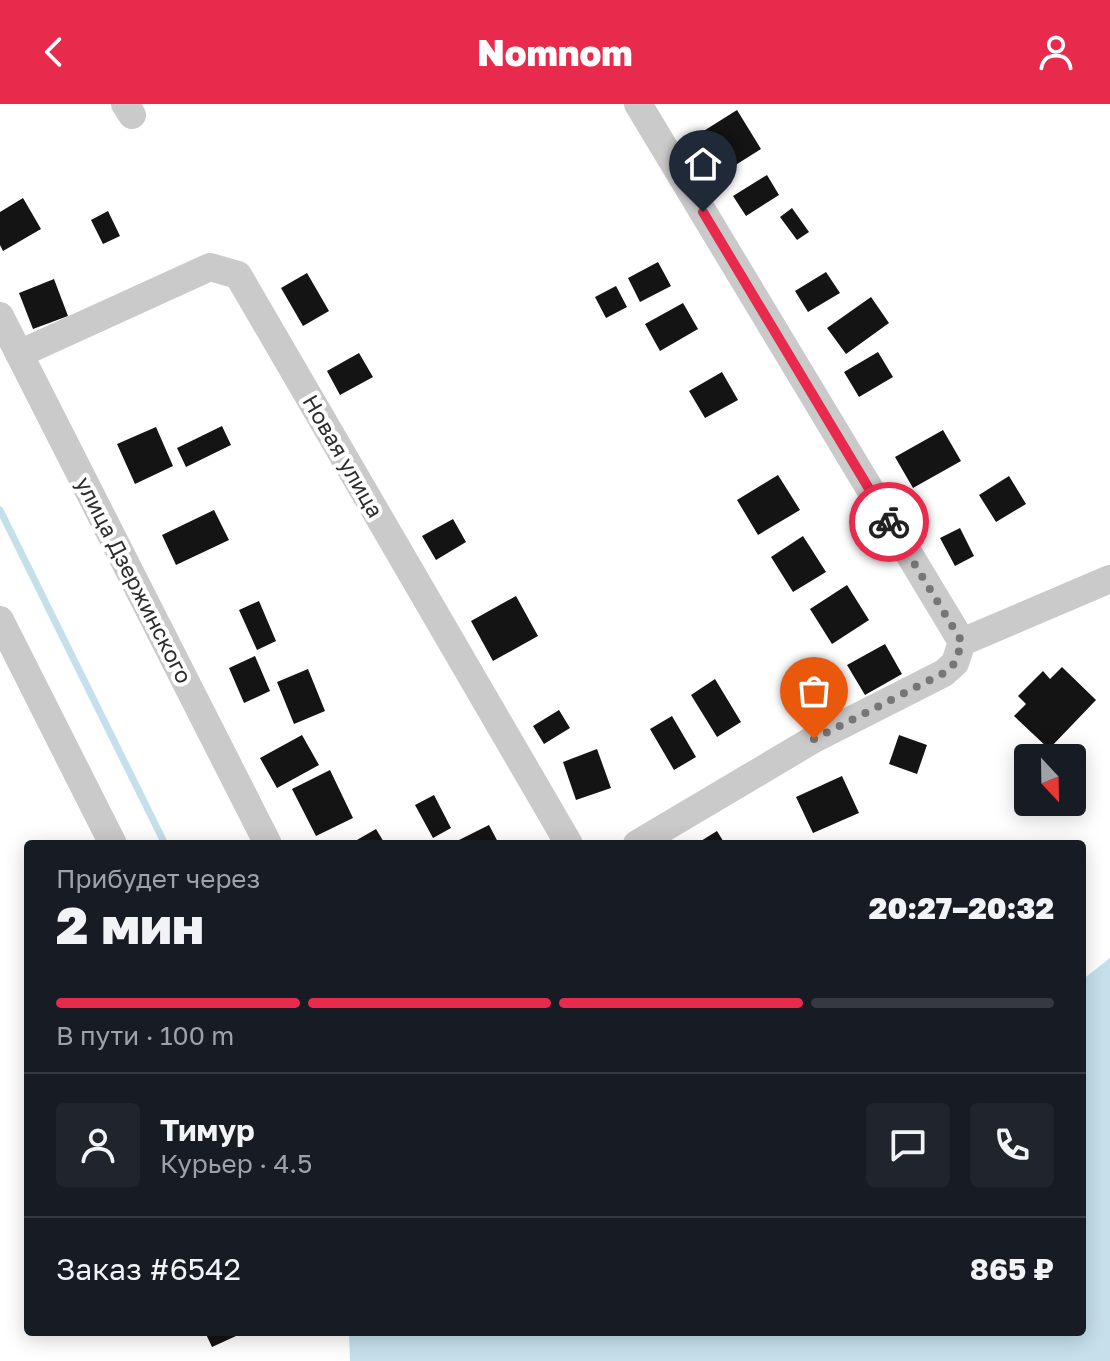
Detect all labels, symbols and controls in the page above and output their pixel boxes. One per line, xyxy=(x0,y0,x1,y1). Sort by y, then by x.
icon: back xyxy=(32,30,76,74)
icon: person xyxy=(1034,30,1078,74)
text: Nomnom xyxy=(477,31,633,74)
pin xyxy=(669,130,737,212)
icon: home xyxy=(681,142,725,186)
street label: Новая улица xyxy=(297,390,389,522)
street label: улица Дзержинского xyxy=(71,472,198,688)
courier xyxy=(849,482,929,562)
icon: bike xyxy=(867,500,911,544)
pin xyxy=(780,657,848,739)
icon: bag xyxy=(792,669,836,713)
north arrow xyxy=(1014,744,1086,816)
map controls xyxy=(1014,744,1086,816)
text: Прибудет через xyxy=(56,863,260,894)
text: 20:27–20:32 xyxy=(869,890,1054,926)
text: 2 мин xyxy=(56,893,204,955)
text: В пути · 100 m xyxy=(56,1020,234,1051)
button: person xyxy=(56,1103,140,1187)
button: chat xyxy=(866,1103,950,1187)
button: phone xyxy=(970,1103,1054,1187)
text: Тимур xyxy=(160,1112,255,1148)
text: Курьер · 4.5 xyxy=(160,1148,312,1179)
text: Заказ #6542 xyxy=(56,1251,241,1287)
text: 865 ₽ xyxy=(970,1251,1054,1287)

